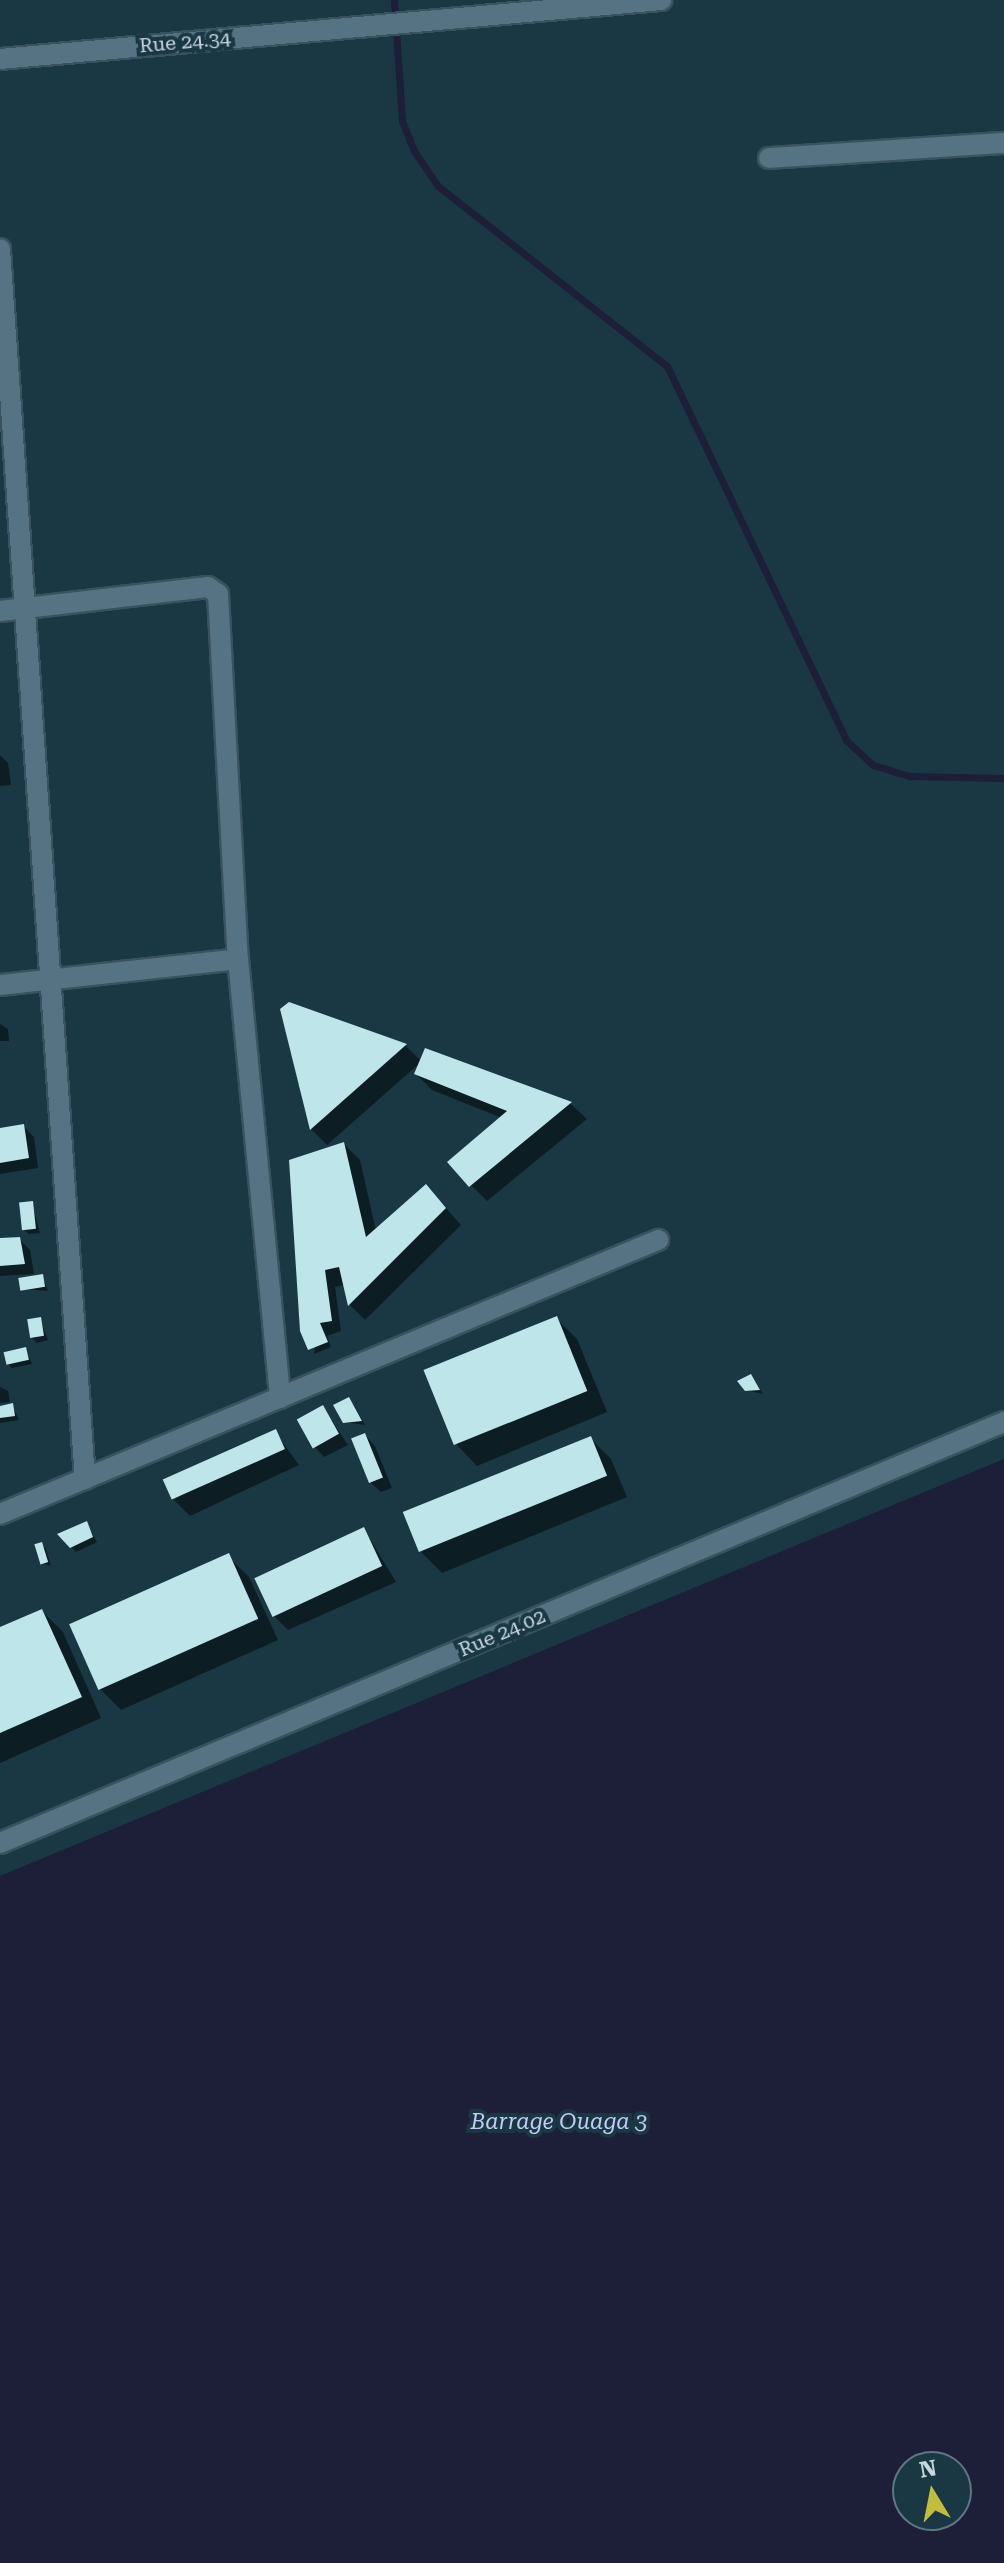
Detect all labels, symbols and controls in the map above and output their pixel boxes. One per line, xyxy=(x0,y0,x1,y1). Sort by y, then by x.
street label: Rue 24.34 xyxy=(138,26,232,58)
street label: Rue 24.02 xyxy=(455,1604,549,1662)
water label: Barrage Ouaga 3 xyxy=(471,2109,647,2135)
north arrow xyxy=(892,2451,972,2531)
text: N xyxy=(918,2455,939,2483)

